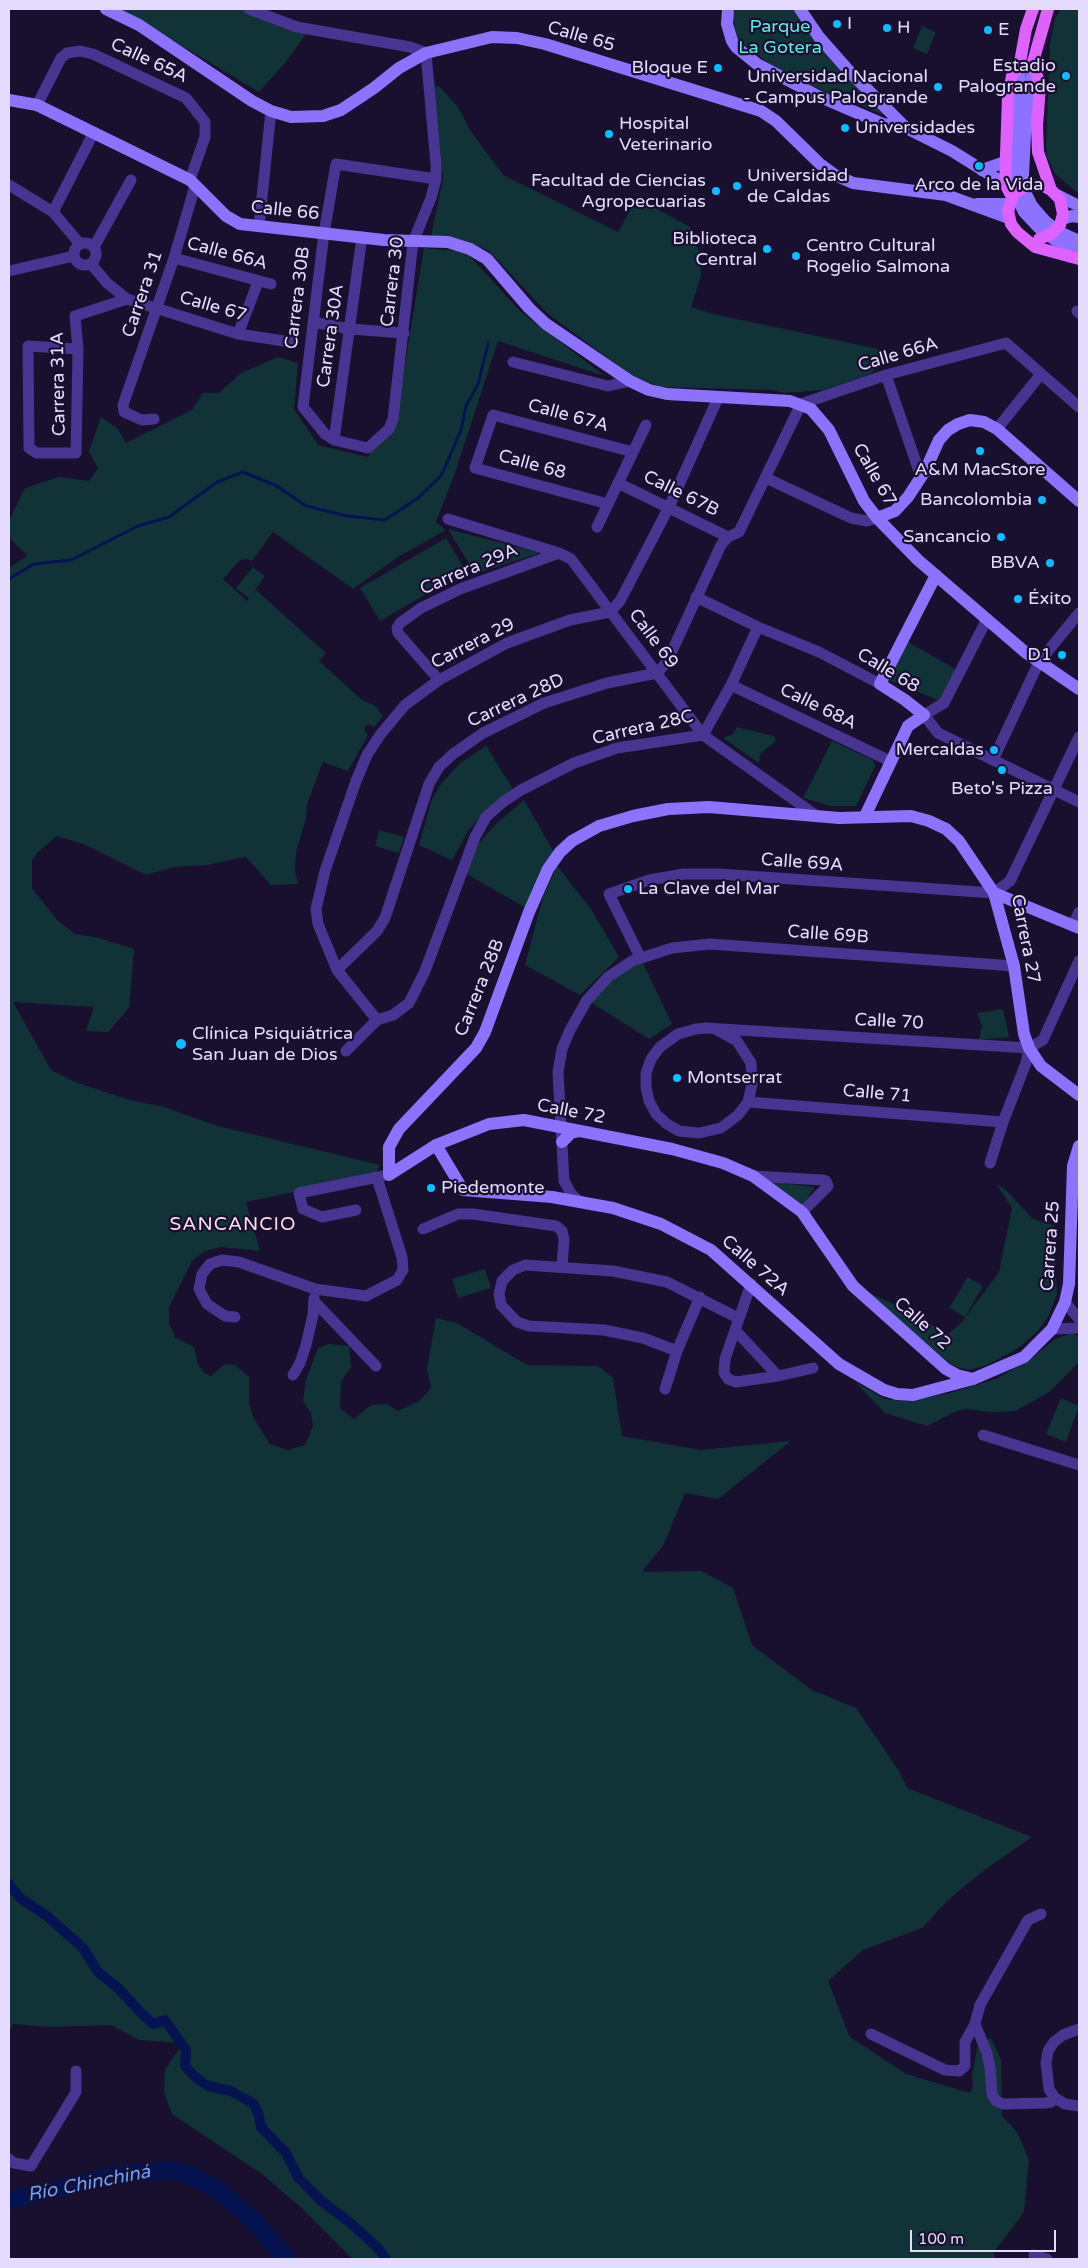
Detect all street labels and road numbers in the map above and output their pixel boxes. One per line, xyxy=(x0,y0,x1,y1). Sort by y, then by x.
street label: Calle 65 xyxy=(545,17,617,57)
street label: Calle 65A xyxy=(107,34,191,88)
street label: Calle 66 xyxy=(250,197,320,225)
street label: Calle 66A xyxy=(184,233,270,275)
street label: Carrera 30 xyxy=(377,236,409,328)
street label: Carrera 30B xyxy=(281,246,315,350)
street label: Carrera 31 xyxy=(118,248,168,340)
street label: Carrera 30A xyxy=(313,283,349,389)
street label: Calle 67 xyxy=(177,287,249,327)
street label: Carrera 31A xyxy=(47,332,71,436)
street label: Calle 66A xyxy=(855,333,941,377)
street label: Calle 67A xyxy=(525,395,611,437)
street label: Calle 67 xyxy=(847,440,901,510)
street label: Calle 68 xyxy=(496,446,568,484)
street label: Calle 67B xyxy=(640,466,722,522)
street label: Carrera 29A xyxy=(417,540,521,600)
street label: Calle 69 xyxy=(624,605,682,673)
street label: Carrera 29 xyxy=(428,614,518,674)
street label: Calle 68 xyxy=(853,644,923,698)
street label: Carrera 28D xyxy=(464,669,568,733)
street label: Calle 68A xyxy=(776,679,860,735)
street label: Carrera 28C xyxy=(590,706,696,750)
street label: Calle 69A xyxy=(760,849,844,877)
street label: Carrera 27 xyxy=(1006,892,1044,986)
street label: Calle 69B xyxy=(787,921,869,949)
street label: Carrera 28B xyxy=(451,936,509,1040)
street label: Calle 70 xyxy=(854,1009,924,1035)
street label: Calle 71 xyxy=(842,1080,912,1108)
street label: Calle 72 xyxy=(535,1095,607,1129)
street label: Carrera 25 xyxy=(1037,1200,1065,1292)
street label: Calle 72A xyxy=(717,1231,793,1301)
street label: Calle 72 xyxy=(889,1293,955,1355)

